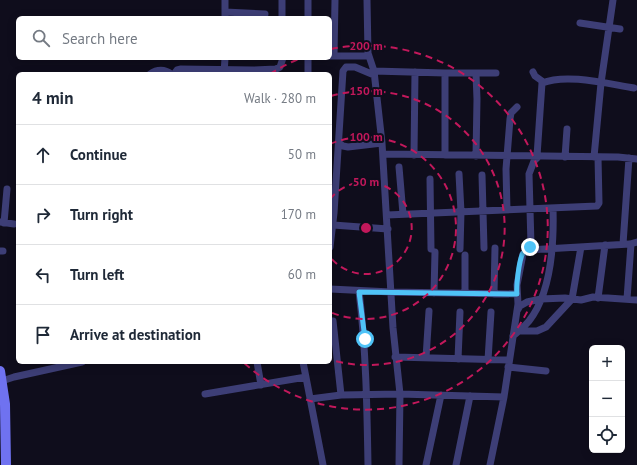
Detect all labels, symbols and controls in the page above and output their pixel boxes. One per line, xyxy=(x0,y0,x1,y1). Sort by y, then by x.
search box xyxy=(16,16,332,60)
icon: search xyxy=(30,27,52,49)
text: Search here xyxy=(62,29,138,48)
text: 200 m xyxy=(349,38,383,53)
text: 150 m xyxy=(349,83,383,98)
text: 4 min xyxy=(32,87,73,109)
text: Walk · 280 m xyxy=(244,90,316,107)
text: 100 m xyxy=(349,129,383,144)
icon: ahead xyxy=(32,144,54,166)
text: Continue xyxy=(70,145,127,164)
text: 50 m xyxy=(288,146,316,163)
text: 50 m xyxy=(353,174,379,189)
icon: right xyxy=(32,204,54,226)
text: Turn right xyxy=(70,205,133,224)
text: 170 m xyxy=(281,206,316,223)
centre of rings xyxy=(359,221,373,235)
route end xyxy=(521,238,539,256)
icon: left xyxy=(32,264,54,286)
text: Turn left xyxy=(70,265,124,284)
text: 60 m xyxy=(288,266,316,283)
icon: arrive xyxy=(32,324,54,346)
text: Arrive at destination xyxy=(70,325,201,344)
route start xyxy=(356,330,374,348)
map controls xyxy=(589,345,625,453)
button: + xyxy=(589,345,625,381)
button: − xyxy=(589,381,625,417)
button: locate xyxy=(589,417,625,453)

